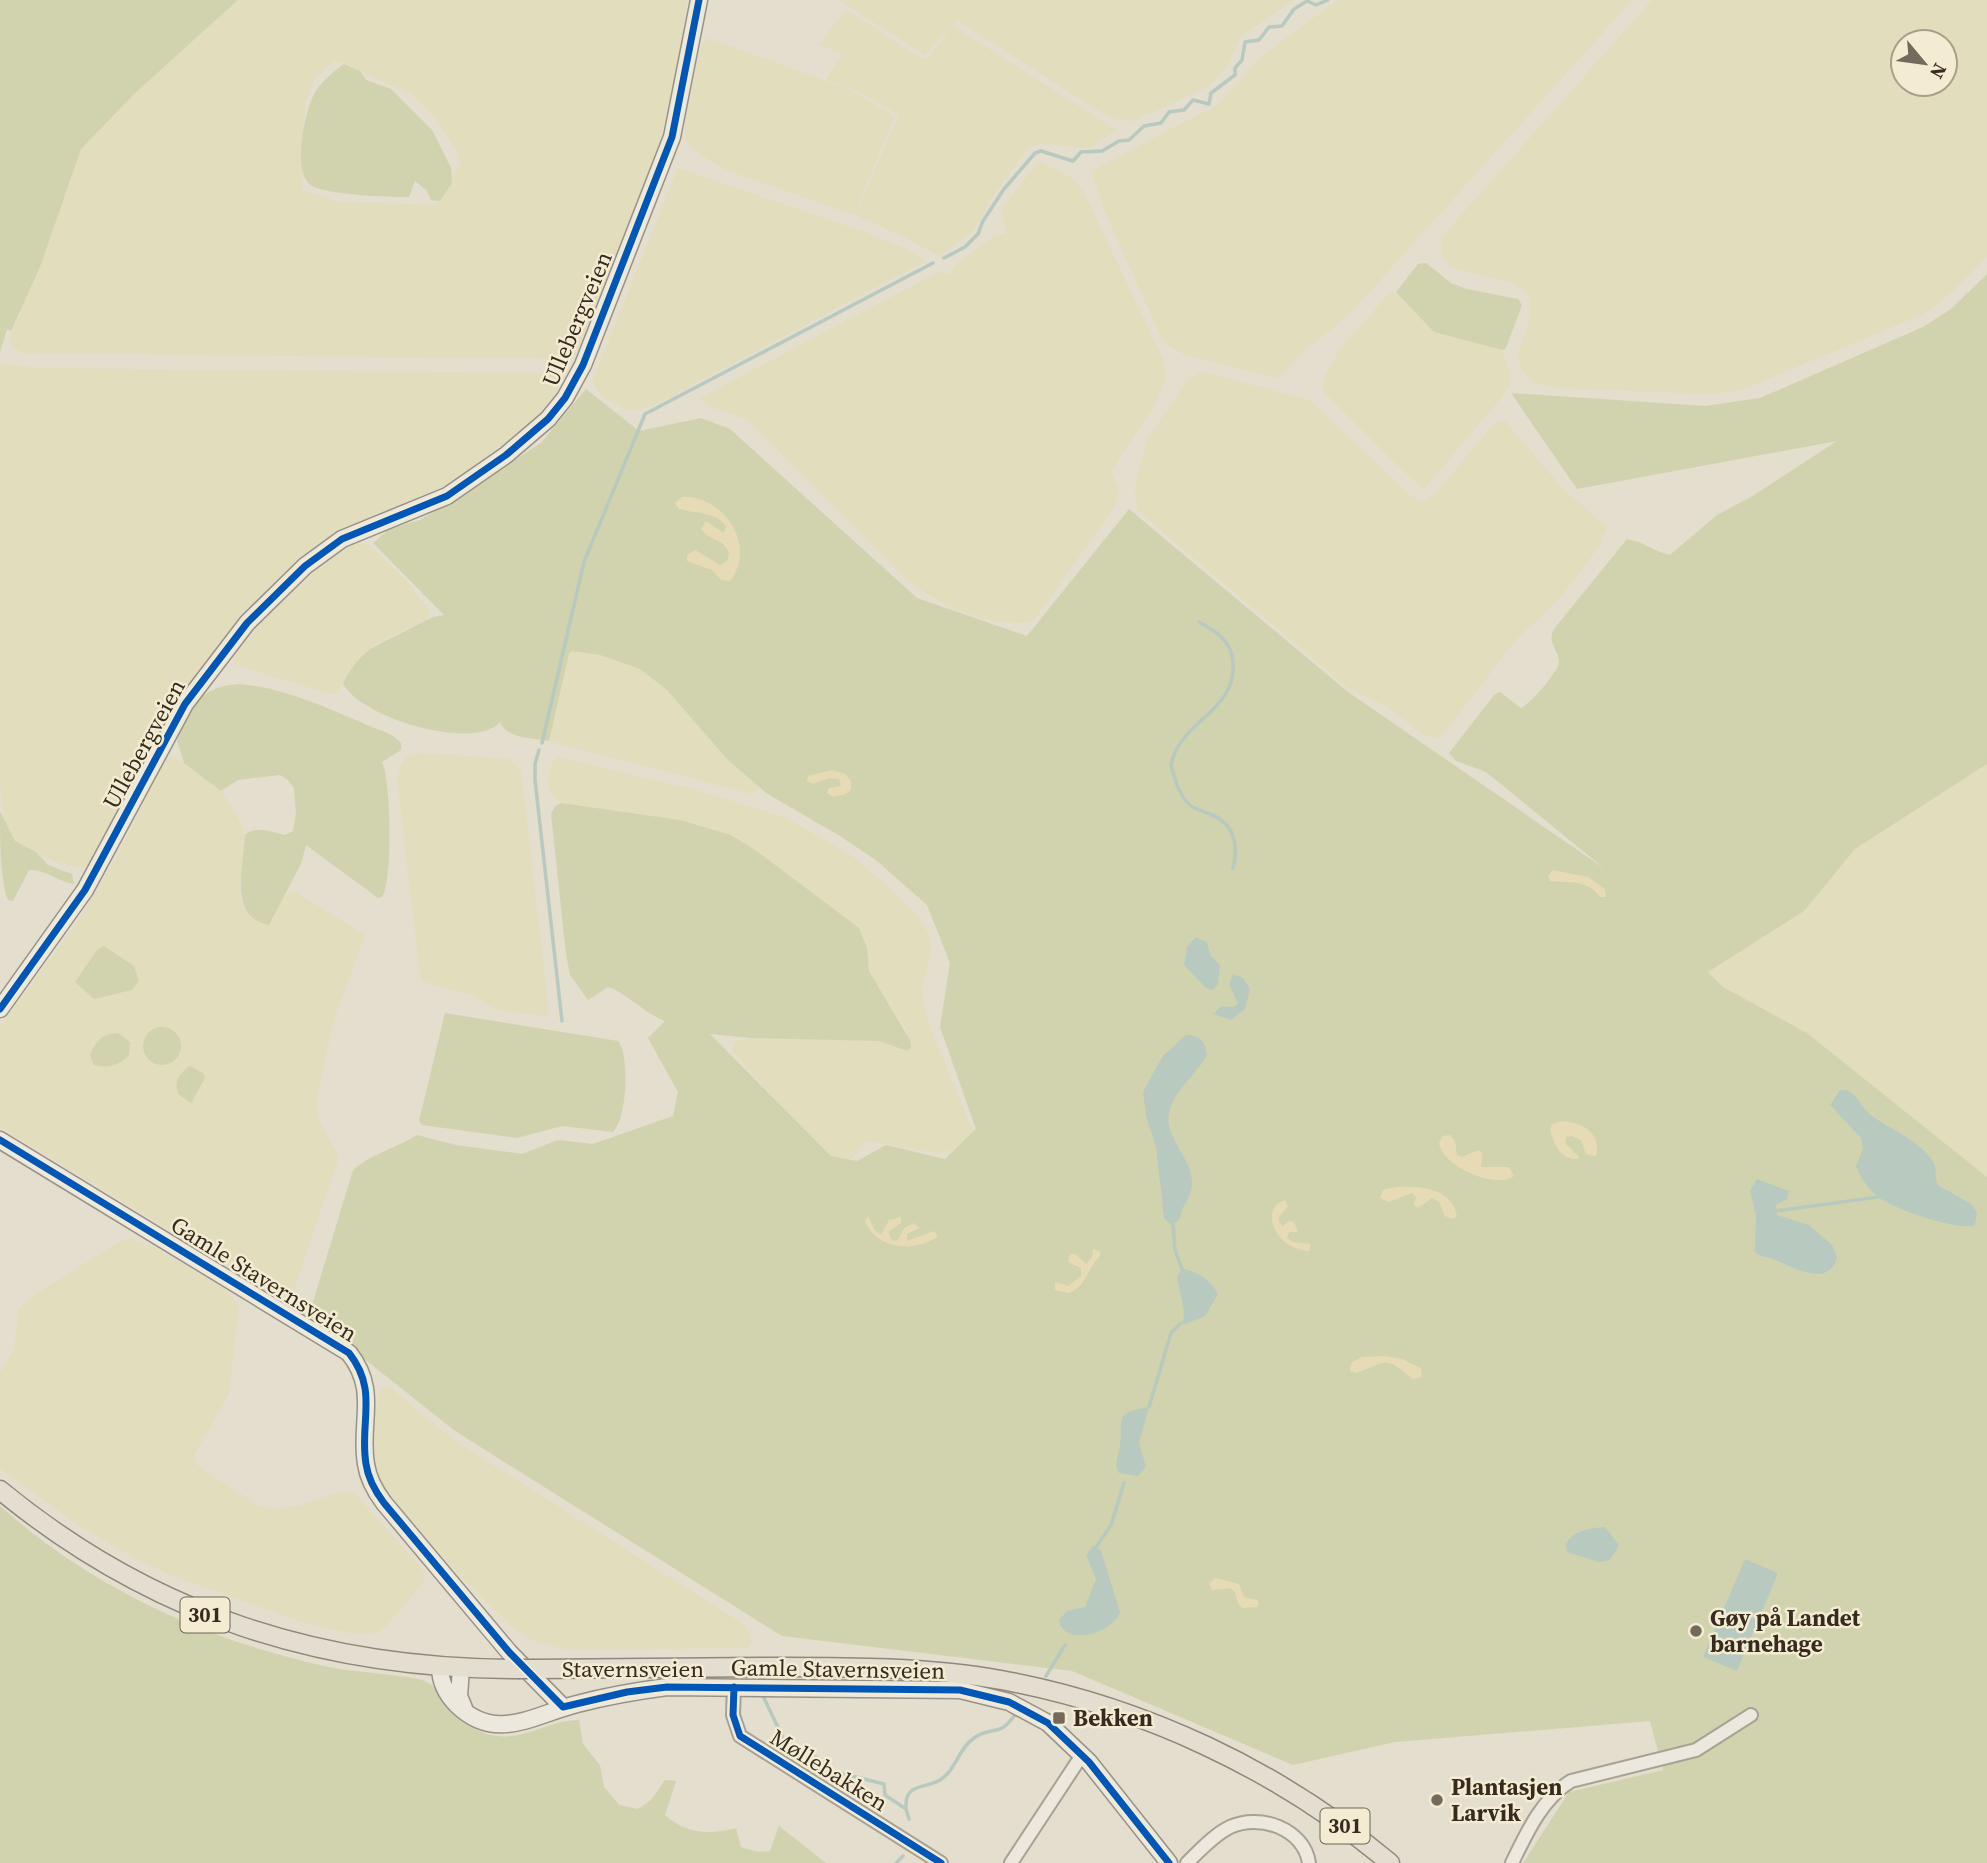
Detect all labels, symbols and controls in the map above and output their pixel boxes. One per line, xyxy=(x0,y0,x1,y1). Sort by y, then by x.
north arrow xyxy=(1889,28,1959,98)
text: N xyxy=(1924,59,1954,84)
street label: Ullebergveien xyxy=(534,246,620,391)
street label: Ullebergveien xyxy=(95,673,193,815)
street label: Gamle Stavernsveien xyxy=(165,1209,363,1349)
road number: 301 xyxy=(180,1598,230,1632)
place label: Gøy på Landet barnehage xyxy=(1710,1602,1861,1660)
marker: Gøy på Landet barnehage xyxy=(1688,1623,1704,1639)
street label: Gamle Stavernsveien xyxy=(731,1651,945,1687)
street label: Stavernsveien xyxy=(562,1653,704,1685)
place label: Bekken xyxy=(1073,1702,1153,1734)
marker: Bekken xyxy=(1051,1710,1067,1726)
street label: Møllebakken xyxy=(764,1721,894,1819)
place label: Plantasjen Larvik xyxy=(1451,1771,1562,1829)
marker: Plantasjen Larvik xyxy=(1429,1792,1445,1808)
road number: 301 xyxy=(1320,1808,1370,1843)

